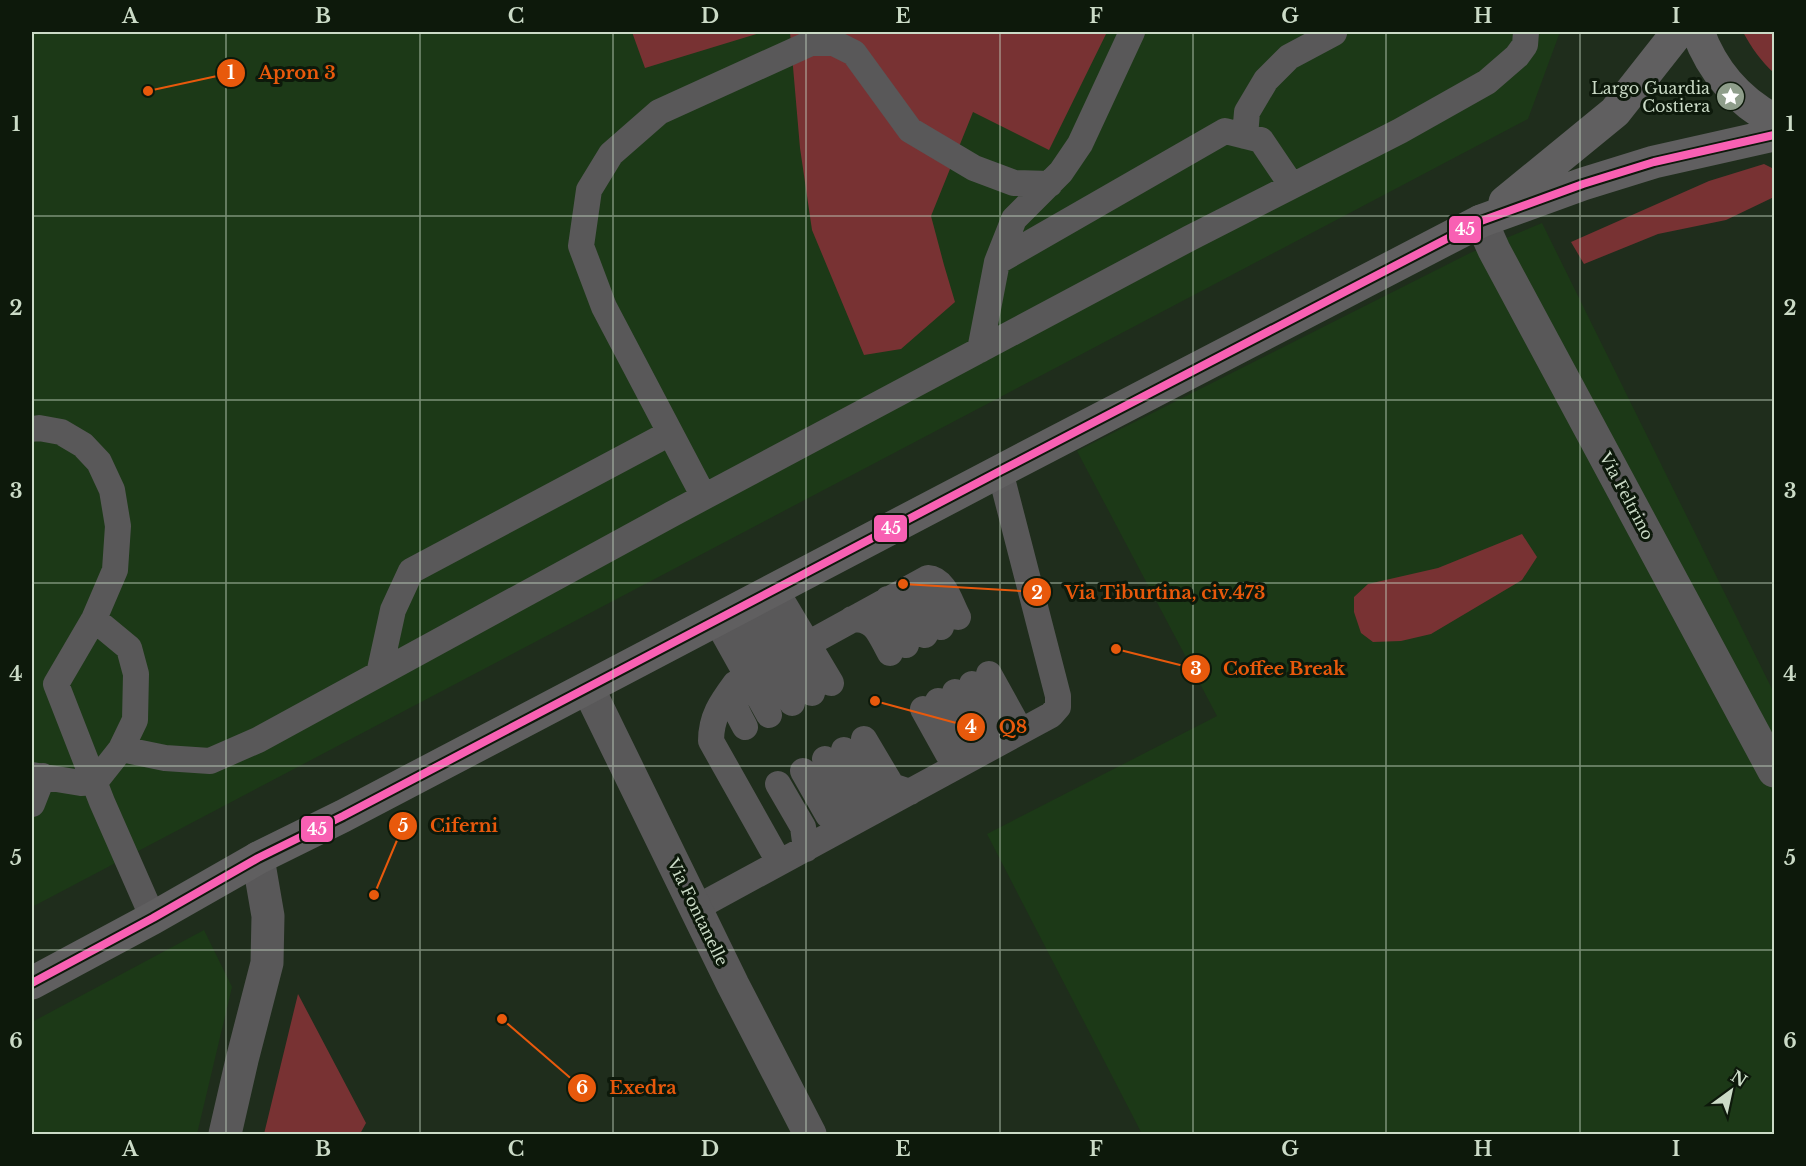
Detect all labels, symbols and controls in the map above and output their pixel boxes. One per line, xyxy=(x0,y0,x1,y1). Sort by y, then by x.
text: A xyxy=(121,4,139,28)
text: B xyxy=(315,4,331,28)
text: C xyxy=(508,4,524,28)
text: D xyxy=(701,4,719,28)
text: E xyxy=(895,4,911,28)
text: F xyxy=(1089,4,1103,28)
text: G xyxy=(1281,4,1299,28)
text: H xyxy=(1474,4,1493,28)
text: I xyxy=(1672,4,1680,28)
callout: Apron 3 xyxy=(216,55,347,91)
text: 1 xyxy=(227,62,235,84)
text: Apron 3 xyxy=(257,62,336,84)
place label: Largo Guardia Costiera xyxy=(1591,78,1710,116)
place icon: Largo Guardia Costiera xyxy=(1715,81,1747,113)
text: 1 xyxy=(12,112,21,136)
text: 1 xyxy=(1786,112,1795,136)
line badge: 45 xyxy=(1448,215,1482,244)
text: 45 xyxy=(1455,219,1475,239)
text: 2 xyxy=(9,296,23,320)
text: 2 xyxy=(1783,296,1797,320)
street label: Via Feltrino xyxy=(1595,448,1658,543)
text: 3 xyxy=(10,479,22,503)
text: 3 xyxy=(1784,479,1796,503)
line badge: 45 xyxy=(873,514,908,543)
text: 45 xyxy=(881,518,901,538)
callout: Via Tiburtina, civ.473 xyxy=(1022,574,1277,610)
text: 2 xyxy=(1031,582,1043,604)
text: Via Tiburtina, civ.473 xyxy=(1064,582,1265,604)
callout: Coffee Break xyxy=(1181,651,1357,687)
text: 3 xyxy=(1190,658,1202,680)
text: Coffee Break xyxy=(1223,658,1346,680)
text: 4 xyxy=(9,662,23,686)
text: 4 xyxy=(1783,662,1797,686)
callout: Q8 xyxy=(956,709,1039,745)
text: 4 xyxy=(965,716,977,738)
text: Q8 xyxy=(999,716,1027,738)
callout: Ciferni xyxy=(388,808,510,844)
line badge: 45 xyxy=(300,815,334,843)
text: 5 xyxy=(398,815,408,837)
text: Ciferni xyxy=(430,815,499,837)
text: 45 xyxy=(307,819,327,839)
text: 5 xyxy=(10,846,22,870)
text: 5 xyxy=(1784,846,1796,870)
street label: Via Fontanelle xyxy=(663,854,733,969)
text: 6 xyxy=(9,1029,23,1053)
text: 6 xyxy=(1783,1029,1797,1053)
north arrow xyxy=(1701,1061,1761,1121)
text: N xyxy=(1727,1066,1751,1091)
callout: Exedra xyxy=(567,1070,688,1106)
text: 6 xyxy=(576,1077,588,1099)
text: Exedra xyxy=(609,1077,677,1099)
text: A xyxy=(121,1137,139,1161)
text: B xyxy=(315,1137,331,1161)
text: C xyxy=(508,1137,524,1161)
text: D xyxy=(701,1137,719,1161)
text: E xyxy=(895,1137,911,1161)
text: F xyxy=(1089,1137,1103,1161)
text: G xyxy=(1281,1137,1299,1161)
text: H xyxy=(1474,1137,1493,1161)
text: I xyxy=(1672,1137,1680,1161)

